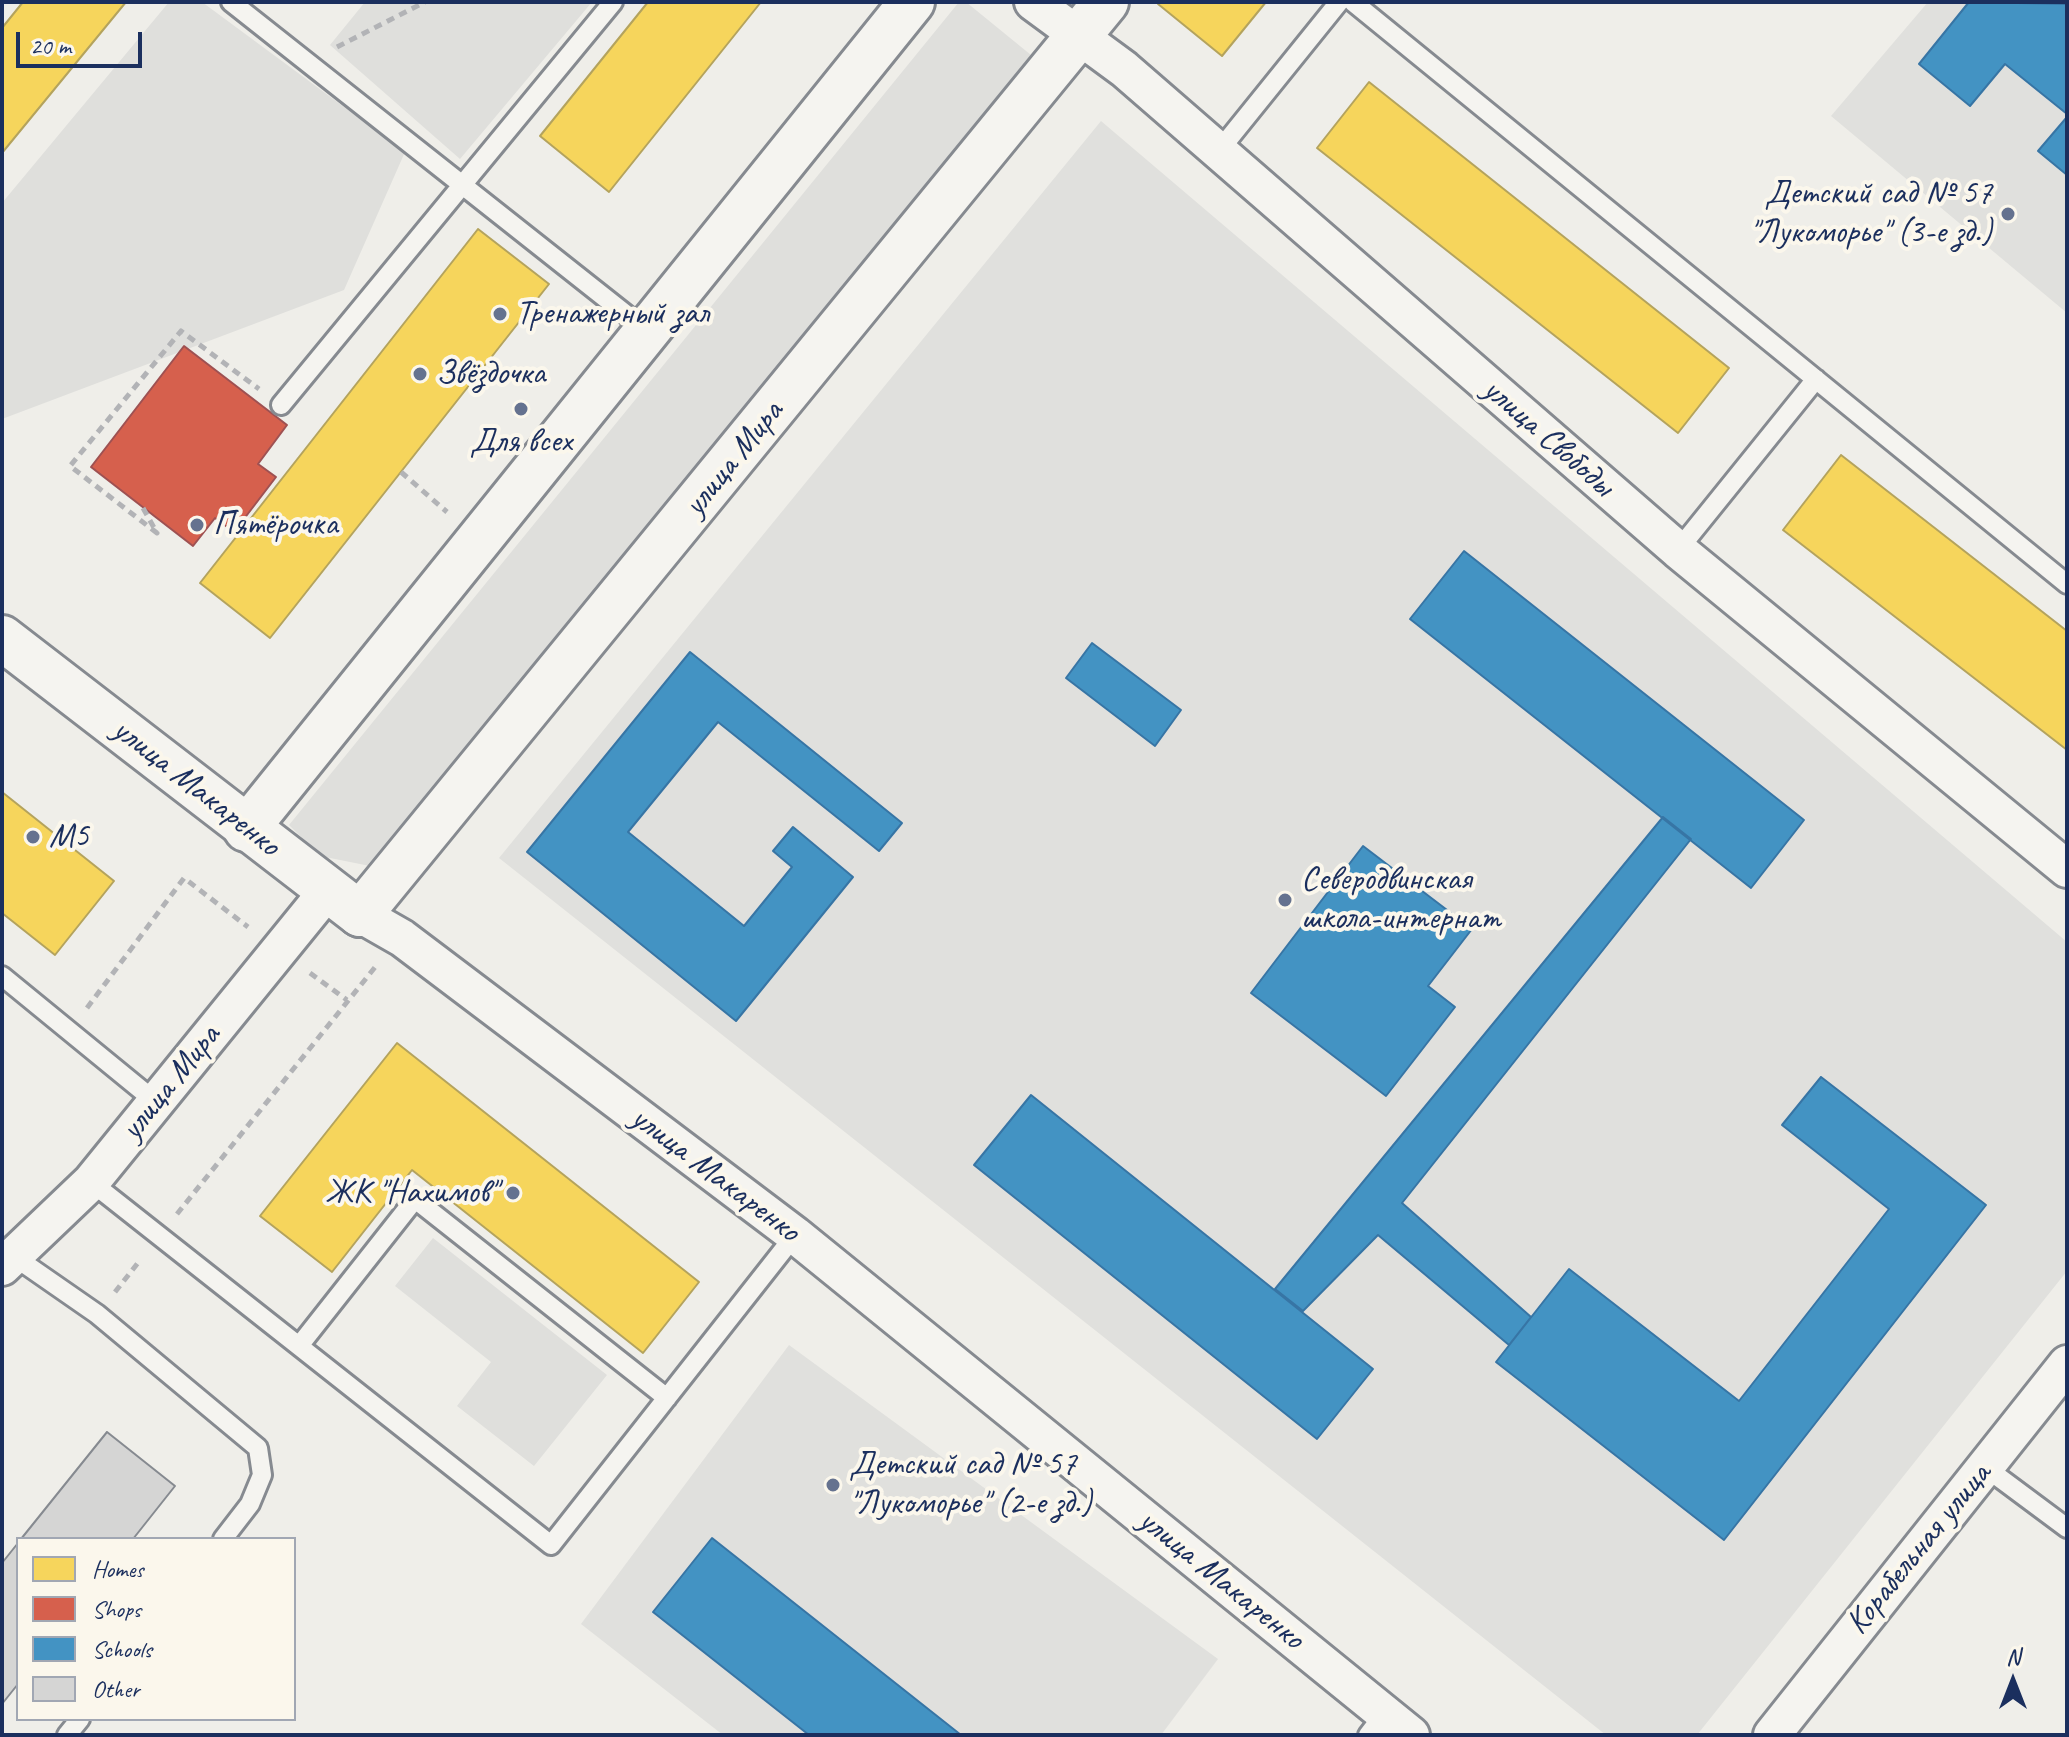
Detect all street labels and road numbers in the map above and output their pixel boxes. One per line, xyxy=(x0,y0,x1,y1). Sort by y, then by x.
street label: улица Свободы xyxy=(1474,370,1622,506)
street label: улица Мира xyxy=(675,393,793,525)
street label: улица Макаренко xyxy=(104,710,288,866)
street label: улица Мира xyxy=(112,1017,230,1149)
street label: улица Макаренко xyxy=(622,1098,808,1252)
street label: Корабельная улица xyxy=(1838,1455,2000,1643)
street label: улица Макаренко xyxy=(1130,1501,1312,1659)

